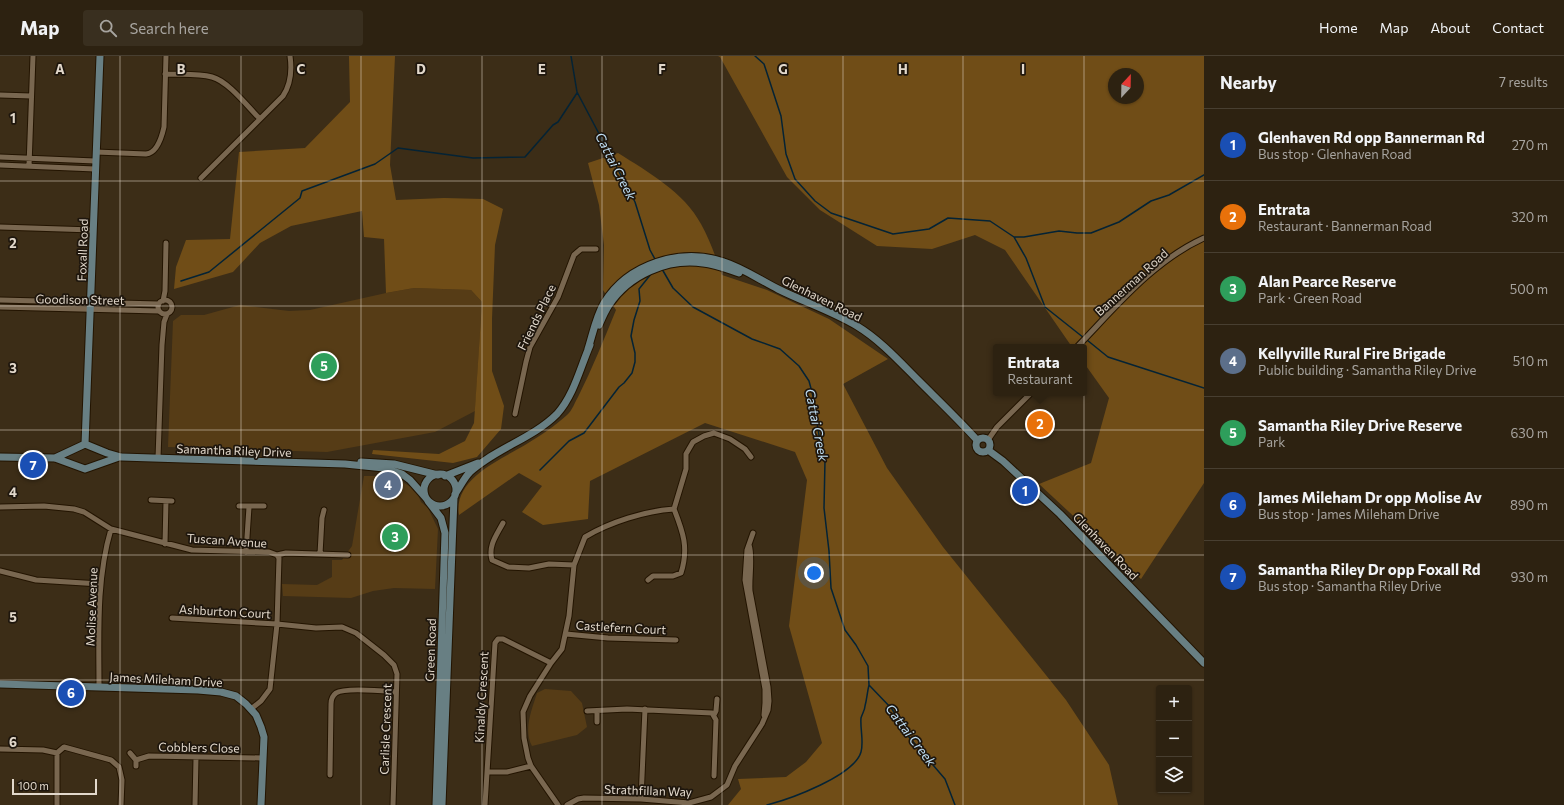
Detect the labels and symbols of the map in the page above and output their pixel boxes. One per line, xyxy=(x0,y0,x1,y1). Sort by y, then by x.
text: A xyxy=(55,61,65,77)
text: B xyxy=(177,61,186,77)
text: C xyxy=(297,61,306,77)
text: D xyxy=(416,61,426,77)
text: E xyxy=(538,61,546,77)
text: F xyxy=(658,61,666,77)
text: G xyxy=(778,61,788,77)
text: H xyxy=(898,61,908,77)
text: I xyxy=(1021,61,1025,77)
north arrow xyxy=(1108,68,1144,104)
text: 1 xyxy=(10,110,16,126)
water label: Cattai Creek xyxy=(592,130,640,203)
street label: Foxall Road xyxy=(74,218,90,282)
text: 2 xyxy=(9,235,17,251)
street label: Bannerman Road xyxy=(1092,246,1170,318)
street label: Glenhaven Road xyxy=(780,273,864,324)
street label: Friends Place xyxy=(514,282,558,352)
street label: Goodison Street xyxy=(35,291,125,307)
pin: 5 xyxy=(311,351,337,381)
text: 3 xyxy=(9,360,17,376)
water label: Cattai Creek xyxy=(802,387,832,464)
pin: 2 xyxy=(1027,409,1053,439)
street label: Samantha Riley Drive xyxy=(176,441,292,459)
pin: 7 xyxy=(20,450,46,480)
pin: 4 xyxy=(375,470,401,500)
pin: 1 xyxy=(1012,476,1038,506)
text: 4 xyxy=(9,484,17,500)
street label: Glenhaven Road xyxy=(1071,510,1141,582)
pin: 3 xyxy=(382,522,408,552)
street label: Tuscan Avenue xyxy=(186,530,268,550)
your location xyxy=(804,563,824,583)
street label: Molise Avenue xyxy=(83,567,99,647)
street label: Ashburton Court xyxy=(179,602,271,620)
text: 5 xyxy=(9,609,17,625)
street label: Green Road xyxy=(422,618,438,682)
street label: Castlefern Court xyxy=(575,618,667,636)
street label: Kinaldy Crescent xyxy=(472,651,490,743)
street label: James Mileham Drive xyxy=(109,669,223,690)
pin: 6 xyxy=(58,678,84,708)
street label: Carlisle Crescent xyxy=(376,683,394,775)
water label: Cattai Creek xyxy=(882,701,940,770)
text: 6 xyxy=(9,734,17,750)
street label: Cobblers Close xyxy=(158,739,240,755)
scale bar xyxy=(12,777,97,796)
street label: Strathfillan Way xyxy=(604,781,692,799)

